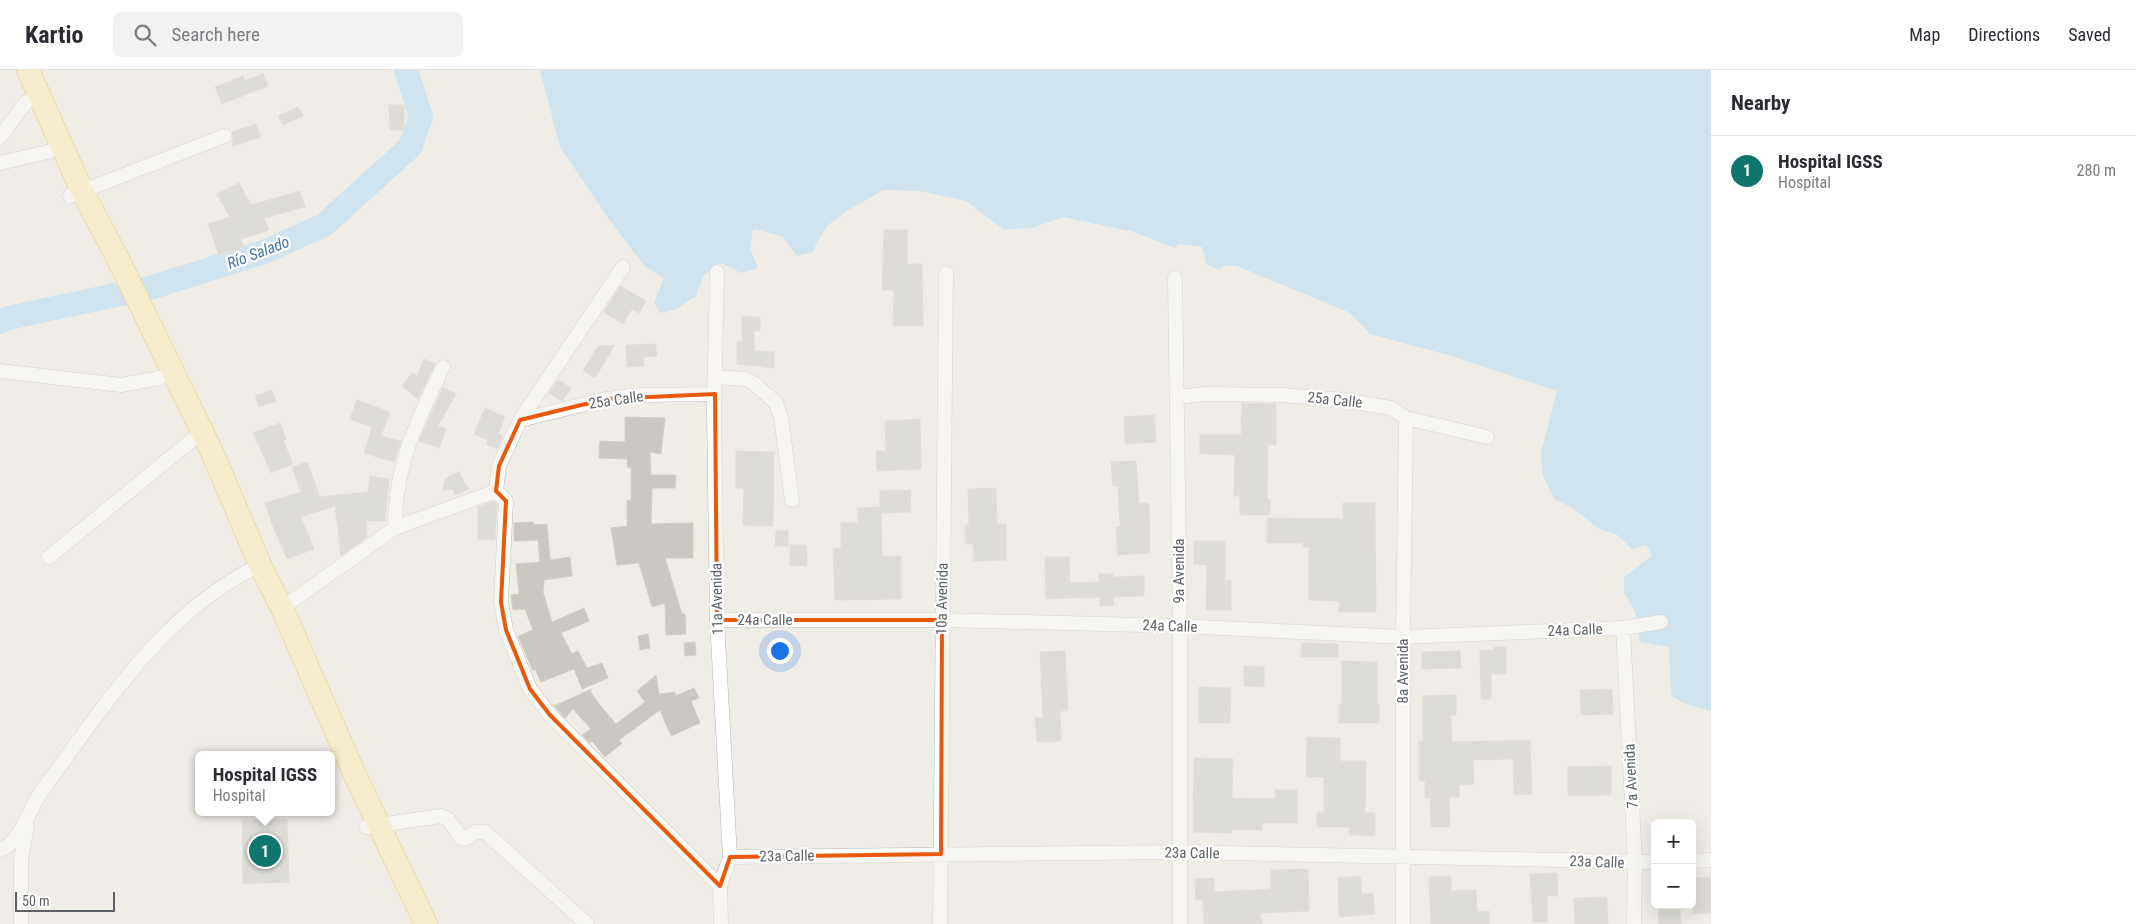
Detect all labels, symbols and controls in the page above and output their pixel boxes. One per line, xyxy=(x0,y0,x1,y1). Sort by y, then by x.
search box xyxy=(113,12,463,57)
text: Kartio xyxy=(25,21,83,49)
icon: search xyxy=(131,21,159,49)
text: Search here xyxy=(171,23,260,46)
text: Map xyxy=(1909,24,1940,45)
text: Directions xyxy=(1968,24,2040,45)
text: Saved xyxy=(2068,24,2111,45)
text: Nearby xyxy=(1731,91,1790,115)
text: Hospital IGSS xyxy=(1778,150,1883,173)
text: 1 xyxy=(1743,161,1751,180)
text: 280 m xyxy=(2077,161,2116,180)
text: Hospital xyxy=(1778,173,1831,192)
water label: Río Salado xyxy=(224,232,292,273)
street label: 25a Calle xyxy=(587,387,645,413)
street label: 25a Calle xyxy=(1307,388,1363,412)
street label: 9a Avenida xyxy=(1170,538,1188,604)
street label: 11a Avenida xyxy=(707,563,727,635)
street label: 10a Avenida xyxy=(932,563,952,635)
street label: 24a Calle xyxy=(737,611,793,629)
street label: 24a Calle xyxy=(1142,616,1198,636)
street label: 24a Calle xyxy=(1547,620,1603,640)
your location xyxy=(767,638,793,664)
street label: 8a Avenida xyxy=(1394,638,1412,704)
street label: 7a Avenida xyxy=(1620,743,1642,809)
popup xyxy=(195,751,335,816)
text: Hospital IGSS xyxy=(213,763,317,786)
text: Hospital xyxy=(213,786,266,805)
map controls xyxy=(1651,819,1696,909)
button: + xyxy=(1651,819,1696,864)
pin: 1 xyxy=(249,832,281,870)
street label: 23a Calle xyxy=(1164,844,1220,862)
street label: 23a Calle xyxy=(759,847,815,865)
street label: 23a Calle xyxy=(1569,852,1625,872)
button: − xyxy=(1651,864,1696,909)
scale bar xyxy=(15,889,115,912)
text: 50 m xyxy=(22,893,50,909)

